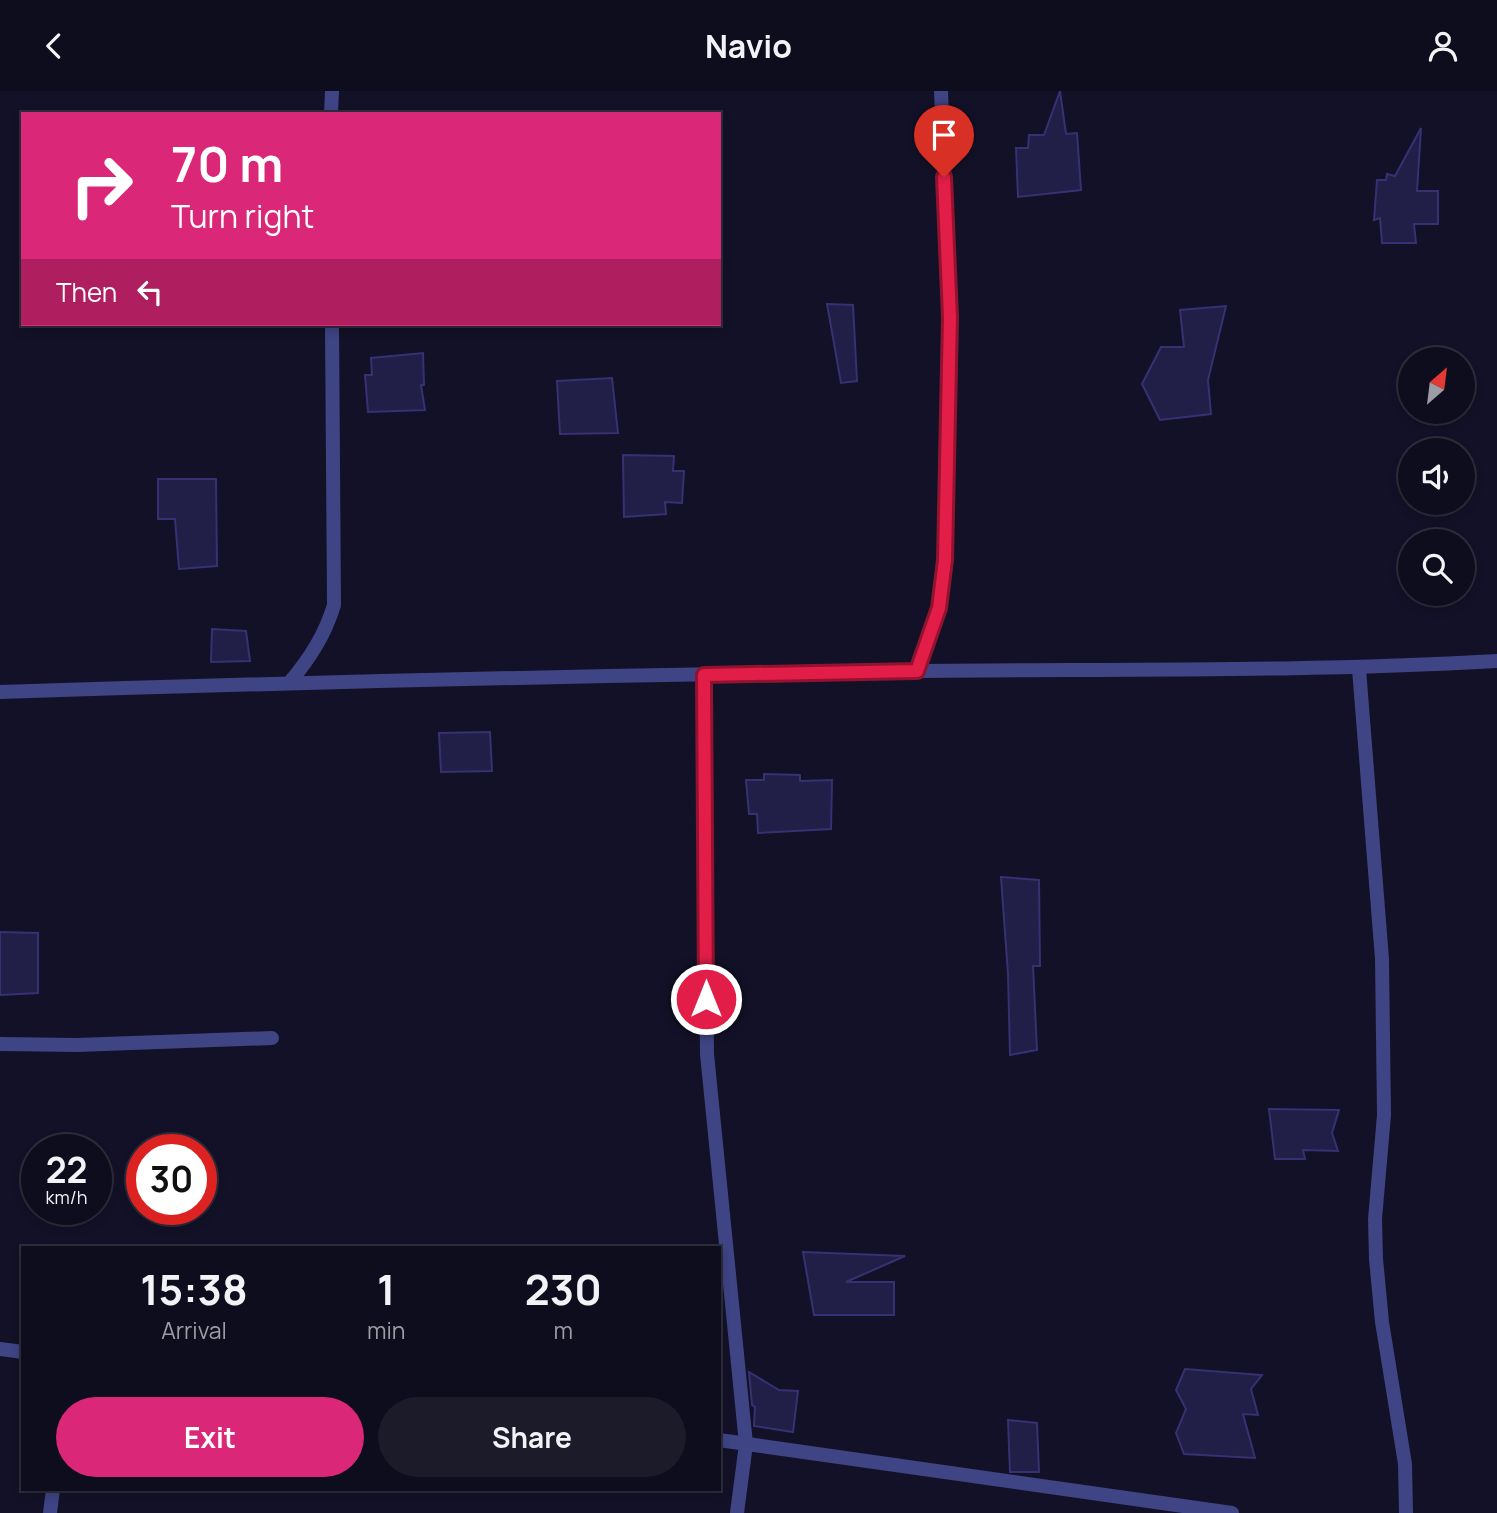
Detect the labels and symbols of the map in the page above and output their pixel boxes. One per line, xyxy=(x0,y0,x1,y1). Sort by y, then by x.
pin xyxy=(914,105,974,177)
north arrow xyxy=(1398,347,1475,423)
position arrow xyxy=(669,962,743,1036)
speed limit sign: 30 xyxy=(126,1134,217,1225)

